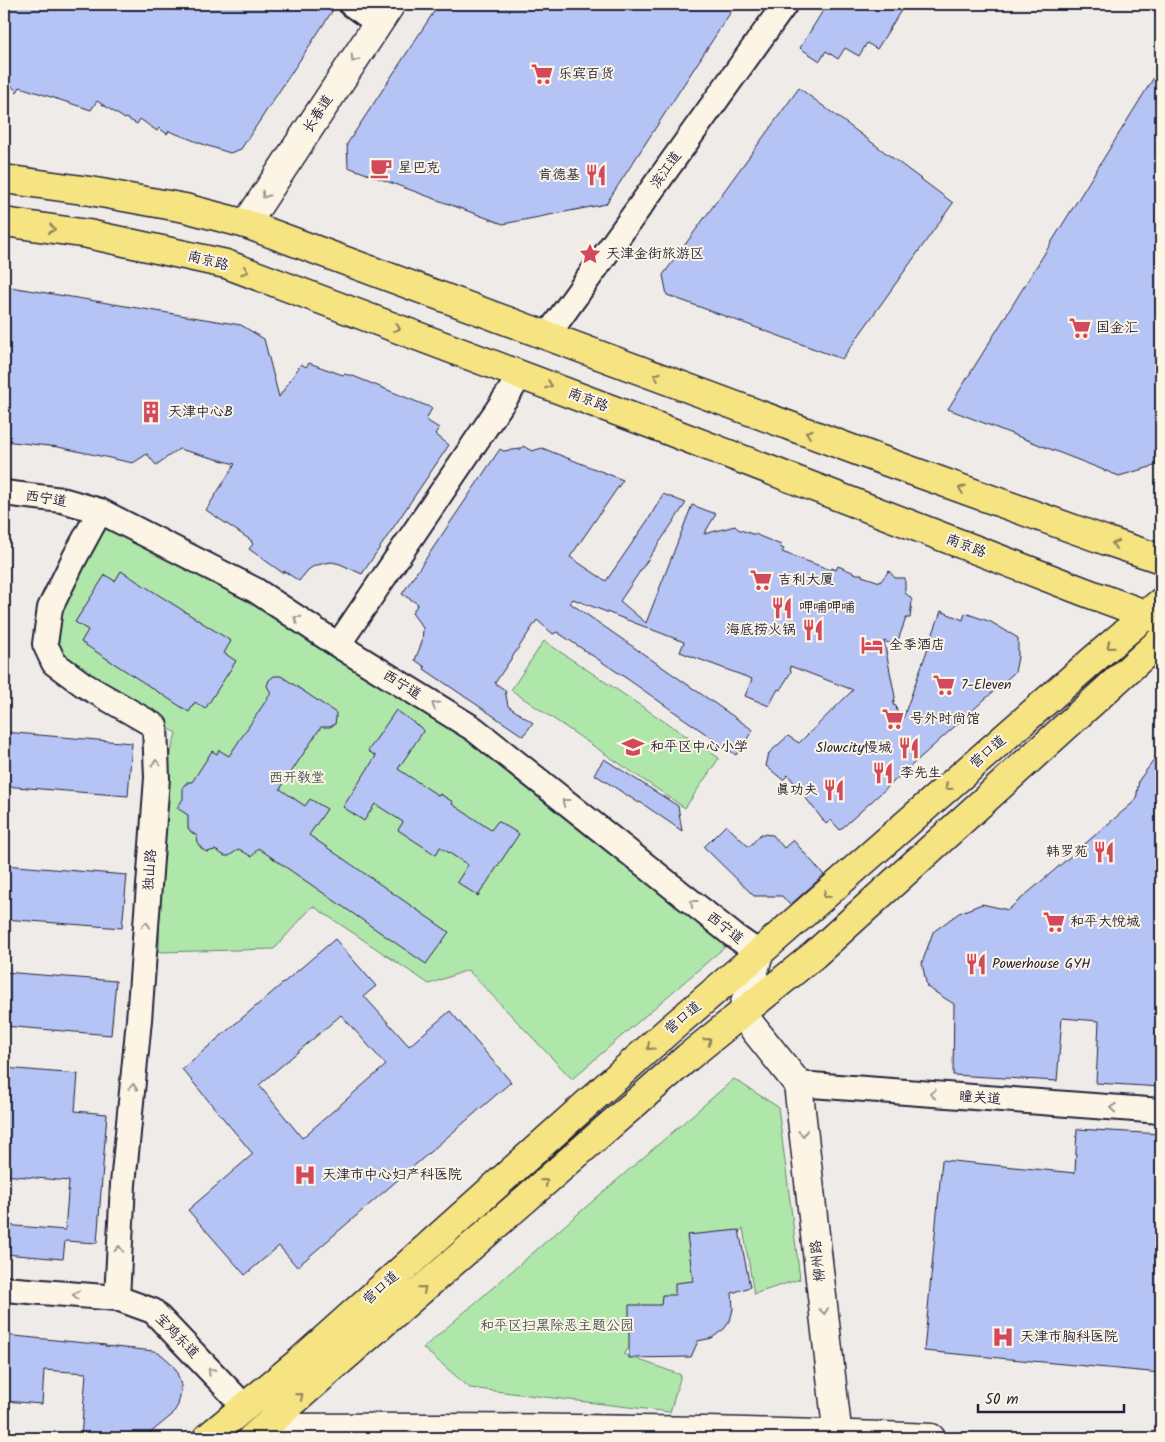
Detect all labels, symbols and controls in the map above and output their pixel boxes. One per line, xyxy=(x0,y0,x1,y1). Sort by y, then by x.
one-way arrow xyxy=(351,54,361,63)
supermarket icon: 乐宾百货 xyxy=(529,61,555,87)
place label: 乐宾百货 xyxy=(558,63,614,85)
street label: 长春道 xyxy=(297,90,339,138)
street label: 滨江道 xyxy=(645,147,687,193)
cafe icon: 星巴克 xyxy=(368,155,394,181)
place label: 星巴克 xyxy=(398,157,440,179)
restaurant icon: 肯德基 xyxy=(583,162,609,188)
place label: 肯德基 xyxy=(538,164,580,186)
one-way arrow xyxy=(262,189,271,198)
one-way arrow xyxy=(48,223,56,234)
place icon: 天津金街旅游区 xyxy=(577,241,603,267)
place label: 天津金街旅游区 xyxy=(606,243,704,265)
street label: 南京路 xyxy=(185,245,231,277)
one-way arrow xyxy=(240,265,249,275)
supermarket icon: 国金汇 xyxy=(1067,315,1093,341)
place label: 国金汇 xyxy=(1096,317,1138,339)
one-way arrow xyxy=(392,322,401,332)
one-way arrow xyxy=(653,372,662,382)
one-way arrow xyxy=(544,379,553,390)
street label: 南京路 xyxy=(564,382,612,418)
building icon: 天津中心B xyxy=(138,399,164,425)
place label: 天津中心B xyxy=(168,401,233,423)
one-way arrow xyxy=(806,429,814,439)
street label: 西宁道 xyxy=(24,485,68,513)
one-way arrow xyxy=(958,485,967,495)
street label: 南京路 xyxy=(942,528,990,564)
one-way arrow xyxy=(1111,539,1120,549)
supermarket icon: 吉利大厦 xyxy=(748,567,774,593)
place label: 吉利大厦 xyxy=(778,569,834,591)
restaurant icon: 呷哺呷哺 xyxy=(769,595,795,621)
place label: 呷哺呷哺 xyxy=(799,597,855,619)
one-way arrow xyxy=(294,615,303,625)
restaurant icon: 海底捞火锅 xyxy=(800,617,826,643)
place label: 海底捞火锅 xyxy=(726,619,796,641)
hotel icon: 全季酒店 xyxy=(859,632,885,658)
place label: 全季酒店 xyxy=(889,634,945,656)
one-way arrow xyxy=(1106,640,1115,649)
street label: 西宁道 xyxy=(378,665,426,705)
supermarket icon: 7-Eleven xyxy=(931,672,957,698)
place label: 7-Eleven xyxy=(961,674,1011,696)
one-way arrow xyxy=(431,702,440,712)
supermarket icon: 号外时尚馆 xyxy=(880,706,906,732)
place label: 号外时尚馆 xyxy=(910,708,980,730)
street label: 营口道 xyxy=(965,730,1011,774)
school or university icon: 和平区中心小学 xyxy=(620,734,646,760)
restaurant icon: Slowcity慢城 xyxy=(896,735,922,761)
place label: 和平区中心小学 xyxy=(650,736,748,758)
place label: Slowcity慢城 xyxy=(816,737,892,759)
one-way arrow xyxy=(151,759,162,767)
restaurant icon: 李先生 xyxy=(870,760,896,786)
place label: 李先生 xyxy=(900,762,942,784)
park label: 西开教堂 xyxy=(269,767,325,789)
restaurant icon: 真功夫 xyxy=(821,777,847,803)
place label: 真功夫 xyxy=(776,779,818,801)
one-way arrow xyxy=(944,782,953,791)
one-way arrow xyxy=(562,798,571,807)
restaurant icon: 韩罗苑 xyxy=(1091,839,1117,865)
place label: 韩罗苑 xyxy=(1046,841,1088,863)
street label: 独山路 xyxy=(138,848,162,892)
one-way arrow xyxy=(822,889,831,898)
one-way arrow xyxy=(690,900,699,908)
street label: 西宁道 xyxy=(702,906,748,950)
supermarket icon: 和平大悦城 xyxy=(1041,909,1067,935)
place label: 和平大悦城 xyxy=(1070,911,1140,933)
one-way arrow xyxy=(140,921,151,929)
restaurant icon: Powerhouse GYH xyxy=(963,951,989,977)
place label: Powerhouse GYH xyxy=(992,953,1091,975)
street label: 营口道 xyxy=(660,996,706,1040)
one-way arrow xyxy=(702,1038,711,1047)
one-way arrow xyxy=(646,1041,655,1050)
one-way arrow xyxy=(127,1083,138,1091)
street label: 瞳关道 xyxy=(958,1086,1002,1110)
one-way arrow xyxy=(929,1089,937,1100)
one-way arrow xyxy=(1108,1102,1116,1113)
one-way arrow xyxy=(797,1129,808,1137)
hospital icon: 天津市中心妇产科医院 xyxy=(292,1162,318,1188)
place label: 天津市中心妇产科医院 xyxy=(322,1164,462,1186)
one-way arrow xyxy=(540,1179,549,1188)
street label: 柳州路 xyxy=(805,1239,831,1283)
one-way arrow xyxy=(114,1245,125,1253)
street label: 营口道 xyxy=(358,1266,404,1310)
one-way arrow xyxy=(417,1286,426,1295)
one-way arrow xyxy=(72,1289,80,1300)
street label: 宝鸡东道 xyxy=(150,1308,204,1364)
one-way arrow xyxy=(818,1308,829,1316)
park label: 和平区扫黑除恶主题公园 xyxy=(480,1315,634,1337)
hospital icon: 天津市胸科医院 xyxy=(990,1324,1016,1350)
place label: 天津市胸科医院 xyxy=(1020,1326,1118,1348)
one-way arrow xyxy=(208,1367,217,1376)
scale bar xyxy=(978,1382,1124,1414)
text: 50 m xyxy=(985,1388,1019,1412)
one-way arrow xyxy=(295,1393,304,1402)

